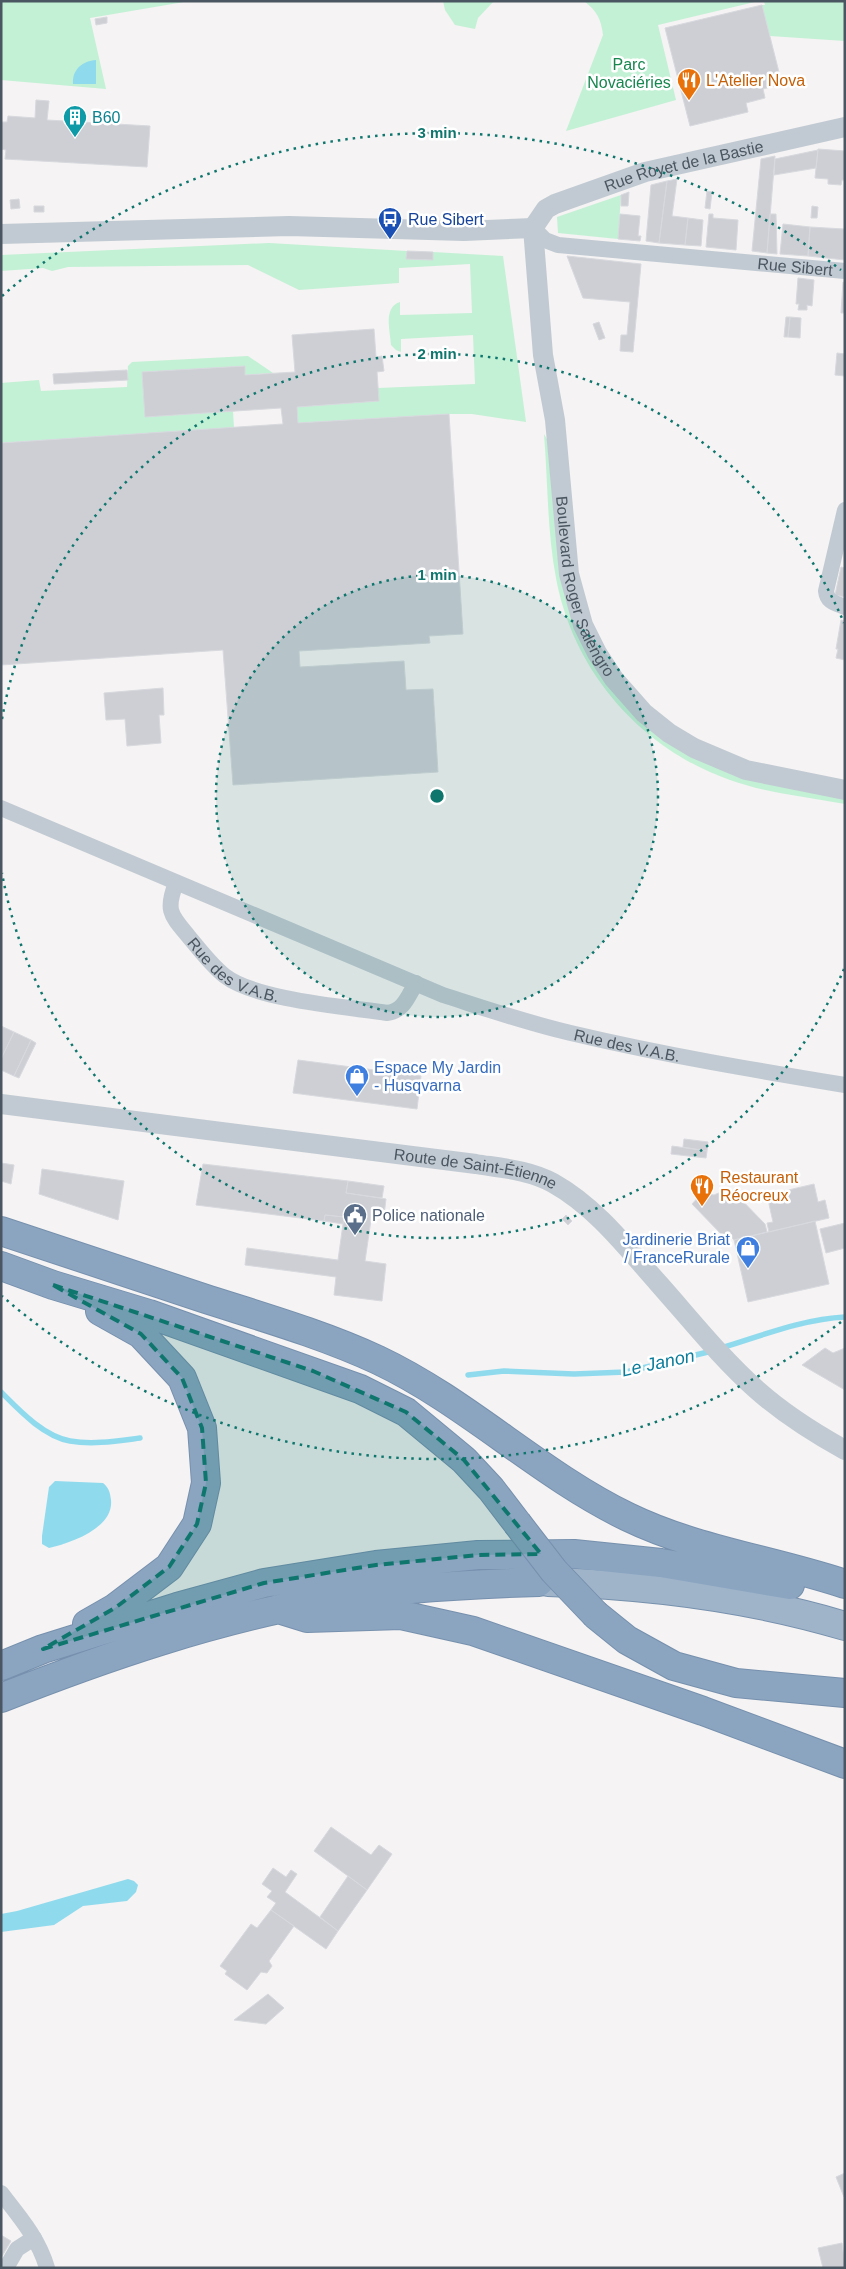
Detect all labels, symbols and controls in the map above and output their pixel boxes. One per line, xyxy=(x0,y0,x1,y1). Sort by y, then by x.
park label: Parc Novaciéries xyxy=(587,56,671,91)
restaurant icon: L'Atelier Nova xyxy=(676,67,702,101)
place label: L'Atelier Nova xyxy=(706,72,805,89)
building icon: B60 xyxy=(62,104,88,138)
place label: B60 xyxy=(92,109,121,126)
text: 3 min xyxy=(417,124,457,141)
street label: Rue Royet de la Bastie xyxy=(602,138,765,195)
bus stop icon: Rue Sibert xyxy=(377,206,403,240)
place label: Rue Sibert xyxy=(408,211,484,228)
street label: Rue Sibert xyxy=(757,255,834,279)
text: 2 min xyxy=(417,345,457,362)
street label: Boulevard Roger Salengro xyxy=(553,495,618,680)
text: 1 min xyxy=(417,566,457,583)
centre of rings xyxy=(428,787,446,805)
street label: Rue des V.A.B. xyxy=(184,934,281,1005)
street label: Rue des V.A.B. xyxy=(572,1026,682,1065)
place label: Espace My Jardin - Husqvarna xyxy=(374,1059,501,1094)
shop icon: Espace My Jardin - Husqvarna xyxy=(344,1063,370,1097)
street label: Route de Saint-Étienne xyxy=(393,1146,560,1192)
place label: Restaurant Réocreux xyxy=(720,1169,799,1204)
restaurant icon: Restaurant Réocreux xyxy=(689,1173,715,1207)
public building icon: Police nationale xyxy=(342,1202,368,1236)
place label: Police nationale xyxy=(372,1207,485,1224)
place label: Jardinerie Briat / FranceRurale xyxy=(622,1231,731,1266)
shop icon: Jardinerie Briat / FranceRurale xyxy=(735,1235,761,1269)
water label: Le Janon xyxy=(620,1346,696,1380)

